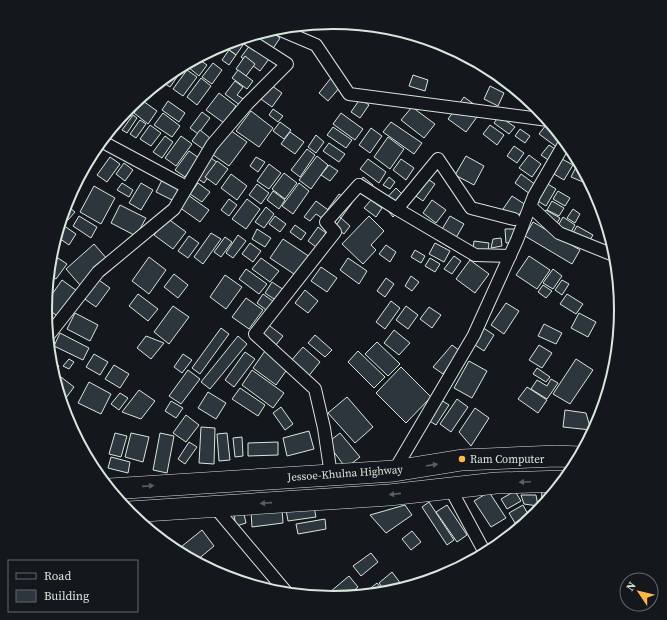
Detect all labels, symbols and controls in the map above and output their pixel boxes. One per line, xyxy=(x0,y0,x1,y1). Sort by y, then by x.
place label: Ram Computer xyxy=(470,452,545,467)
marker: Ram Computer xyxy=(457,454,467,464)
street label: Jessoe-Khulna Highway xyxy=(286,462,404,485)
one-way arrow xyxy=(425,462,438,468)
one-way arrow xyxy=(519,478,531,485)
one-way arrow xyxy=(142,483,154,490)
one-way arrow xyxy=(389,491,401,497)
one-way arrow xyxy=(260,499,272,506)
legend xyxy=(8,560,138,612)
text: Road xyxy=(44,568,71,584)
north arrow xyxy=(619,572,659,612)
text: N xyxy=(623,579,640,594)
text: Building xyxy=(44,588,89,604)

